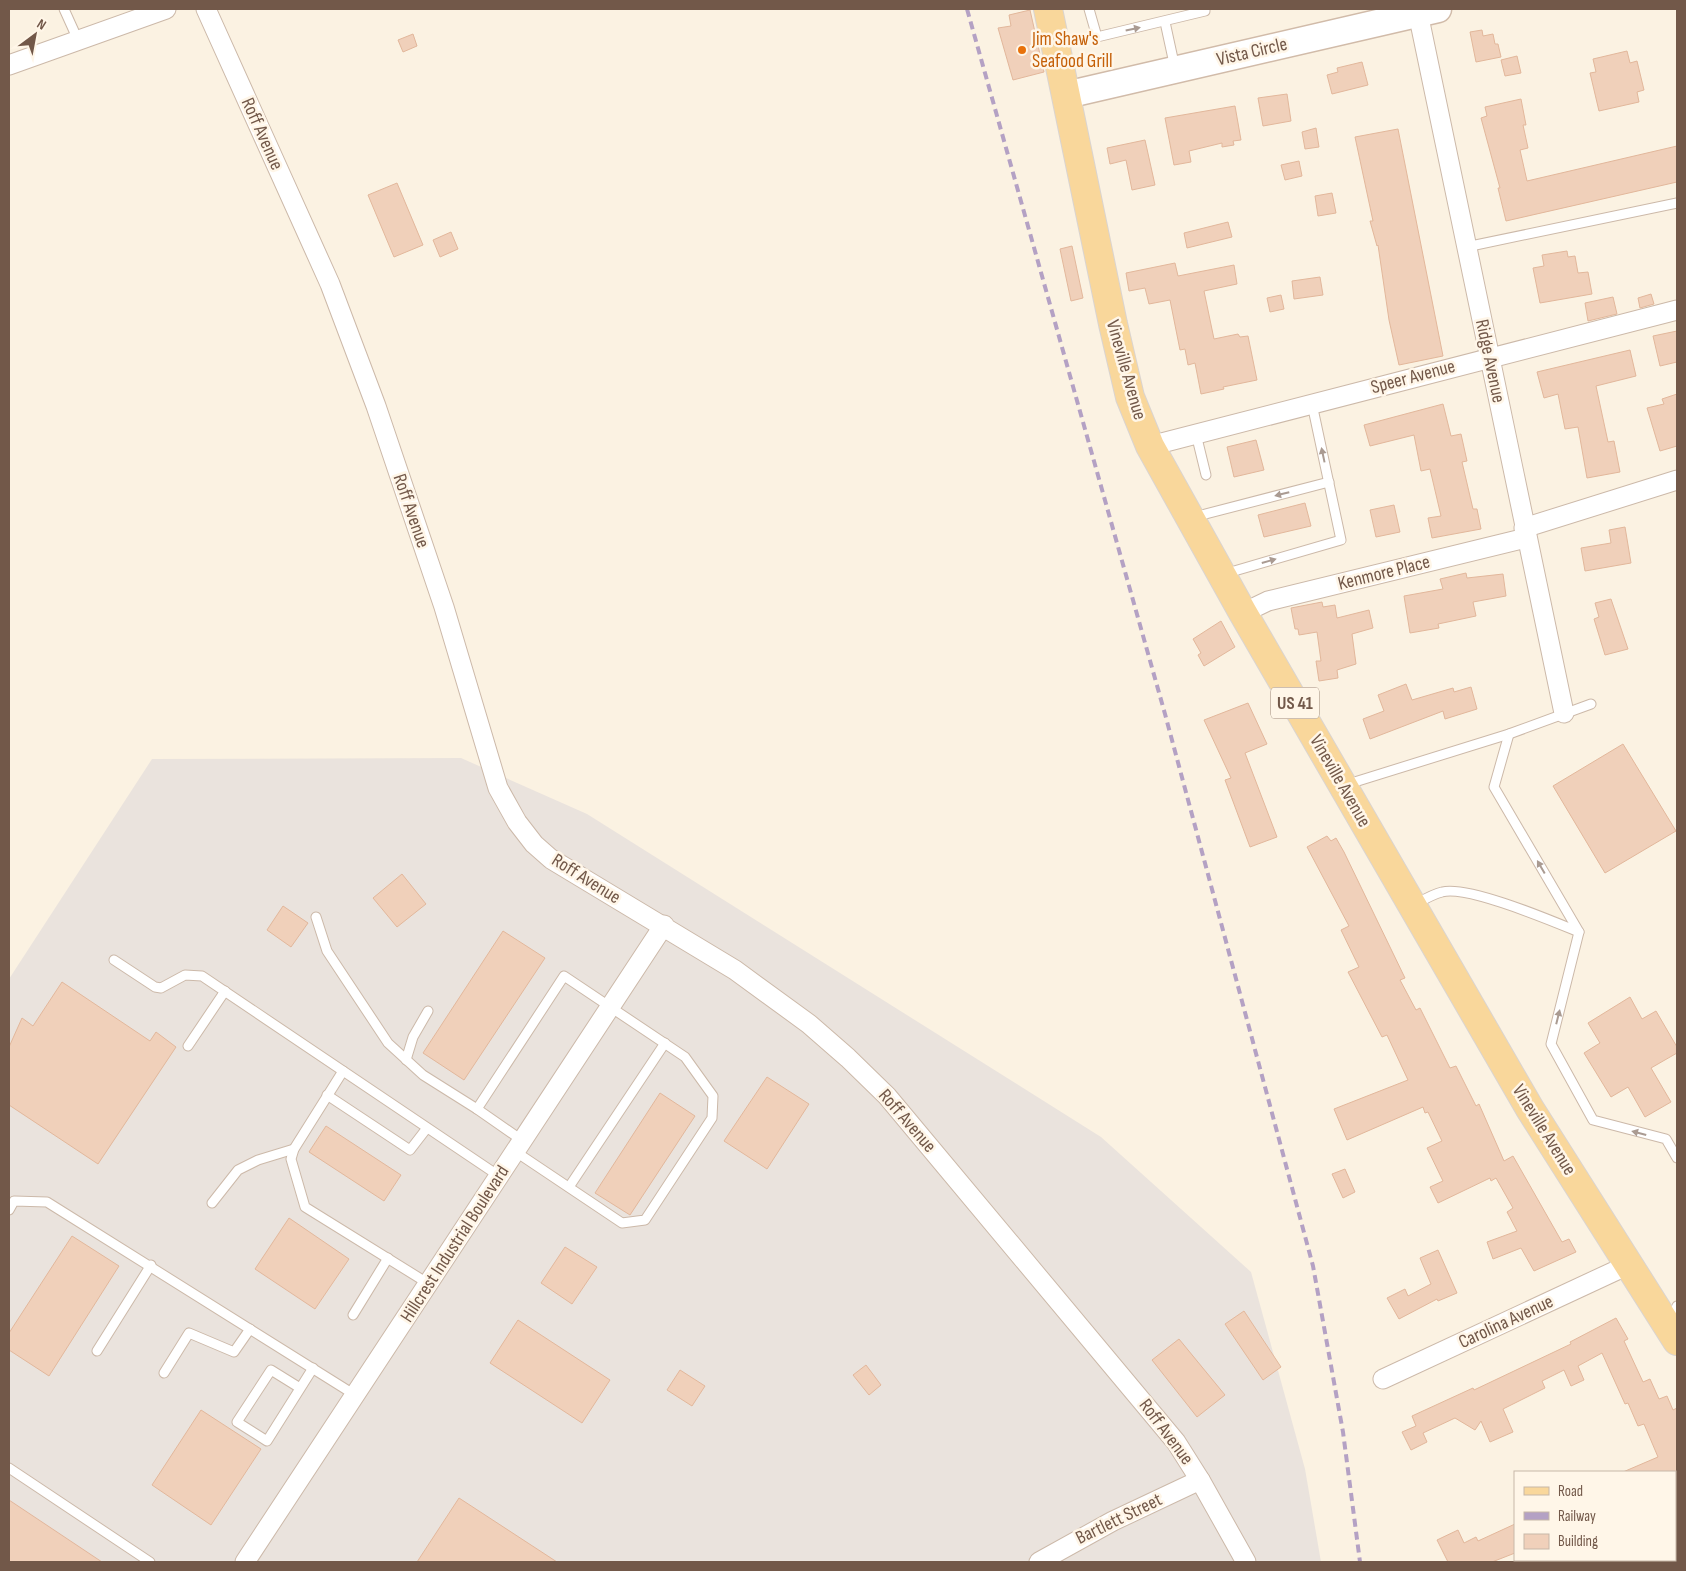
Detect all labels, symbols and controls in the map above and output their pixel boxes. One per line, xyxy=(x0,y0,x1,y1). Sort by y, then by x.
north arrow xyxy=(10,10,60,60)
text: N xyxy=(34,15,49,34)
one-way arrow xyxy=(1126,25,1141,33)
place label: Jim Shaw's Seafood Grill xyxy=(1031,28,1112,73)
street label: Vista Circle xyxy=(1215,33,1289,71)
marker: Jim Shaw's Seafood Grill xyxy=(1016,44,1028,56)
street label: Roff Avenue xyxy=(236,94,288,174)
street label: Vineville Avenue xyxy=(1101,317,1151,423)
street label: Ridge Avenue xyxy=(1470,317,1510,405)
street label: Speer Avenue xyxy=(1368,355,1458,399)
one-way arrow xyxy=(1319,448,1327,463)
street label: Roff Avenue xyxy=(388,471,434,551)
one-way arrow xyxy=(1274,490,1289,498)
street label: Kenmore Place xyxy=(1336,550,1432,596)
one-way arrow xyxy=(1261,557,1276,565)
road number: US 41 xyxy=(1271,688,1319,718)
street label: Vineville Avenue xyxy=(1304,731,1376,831)
street label: Roff Avenue xyxy=(547,849,625,909)
one-way arrow xyxy=(1537,861,1546,874)
one-way arrow xyxy=(1554,1010,1562,1025)
street label: Vineville Avenue xyxy=(1507,1080,1581,1180)
street label: Roff Avenue xyxy=(873,1084,941,1158)
one-way arrow xyxy=(1632,1128,1647,1136)
street label: Hillcrest Industrial Boulevard xyxy=(396,1161,514,1327)
street label: Carolina Avenue xyxy=(1455,1290,1557,1354)
street label: Roff Avenue xyxy=(1134,1394,1198,1470)
legend xyxy=(1514,1471,1676,1561)
text: Road xyxy=(1558,1482,1583,1501)
street label: Bartlett Street xyxy=(1072,1488,1166,1550)
text: Railway xyxy=(1558,1507,1596,1526)
text: Building xyxy=(1558,1532,1598,1551)

